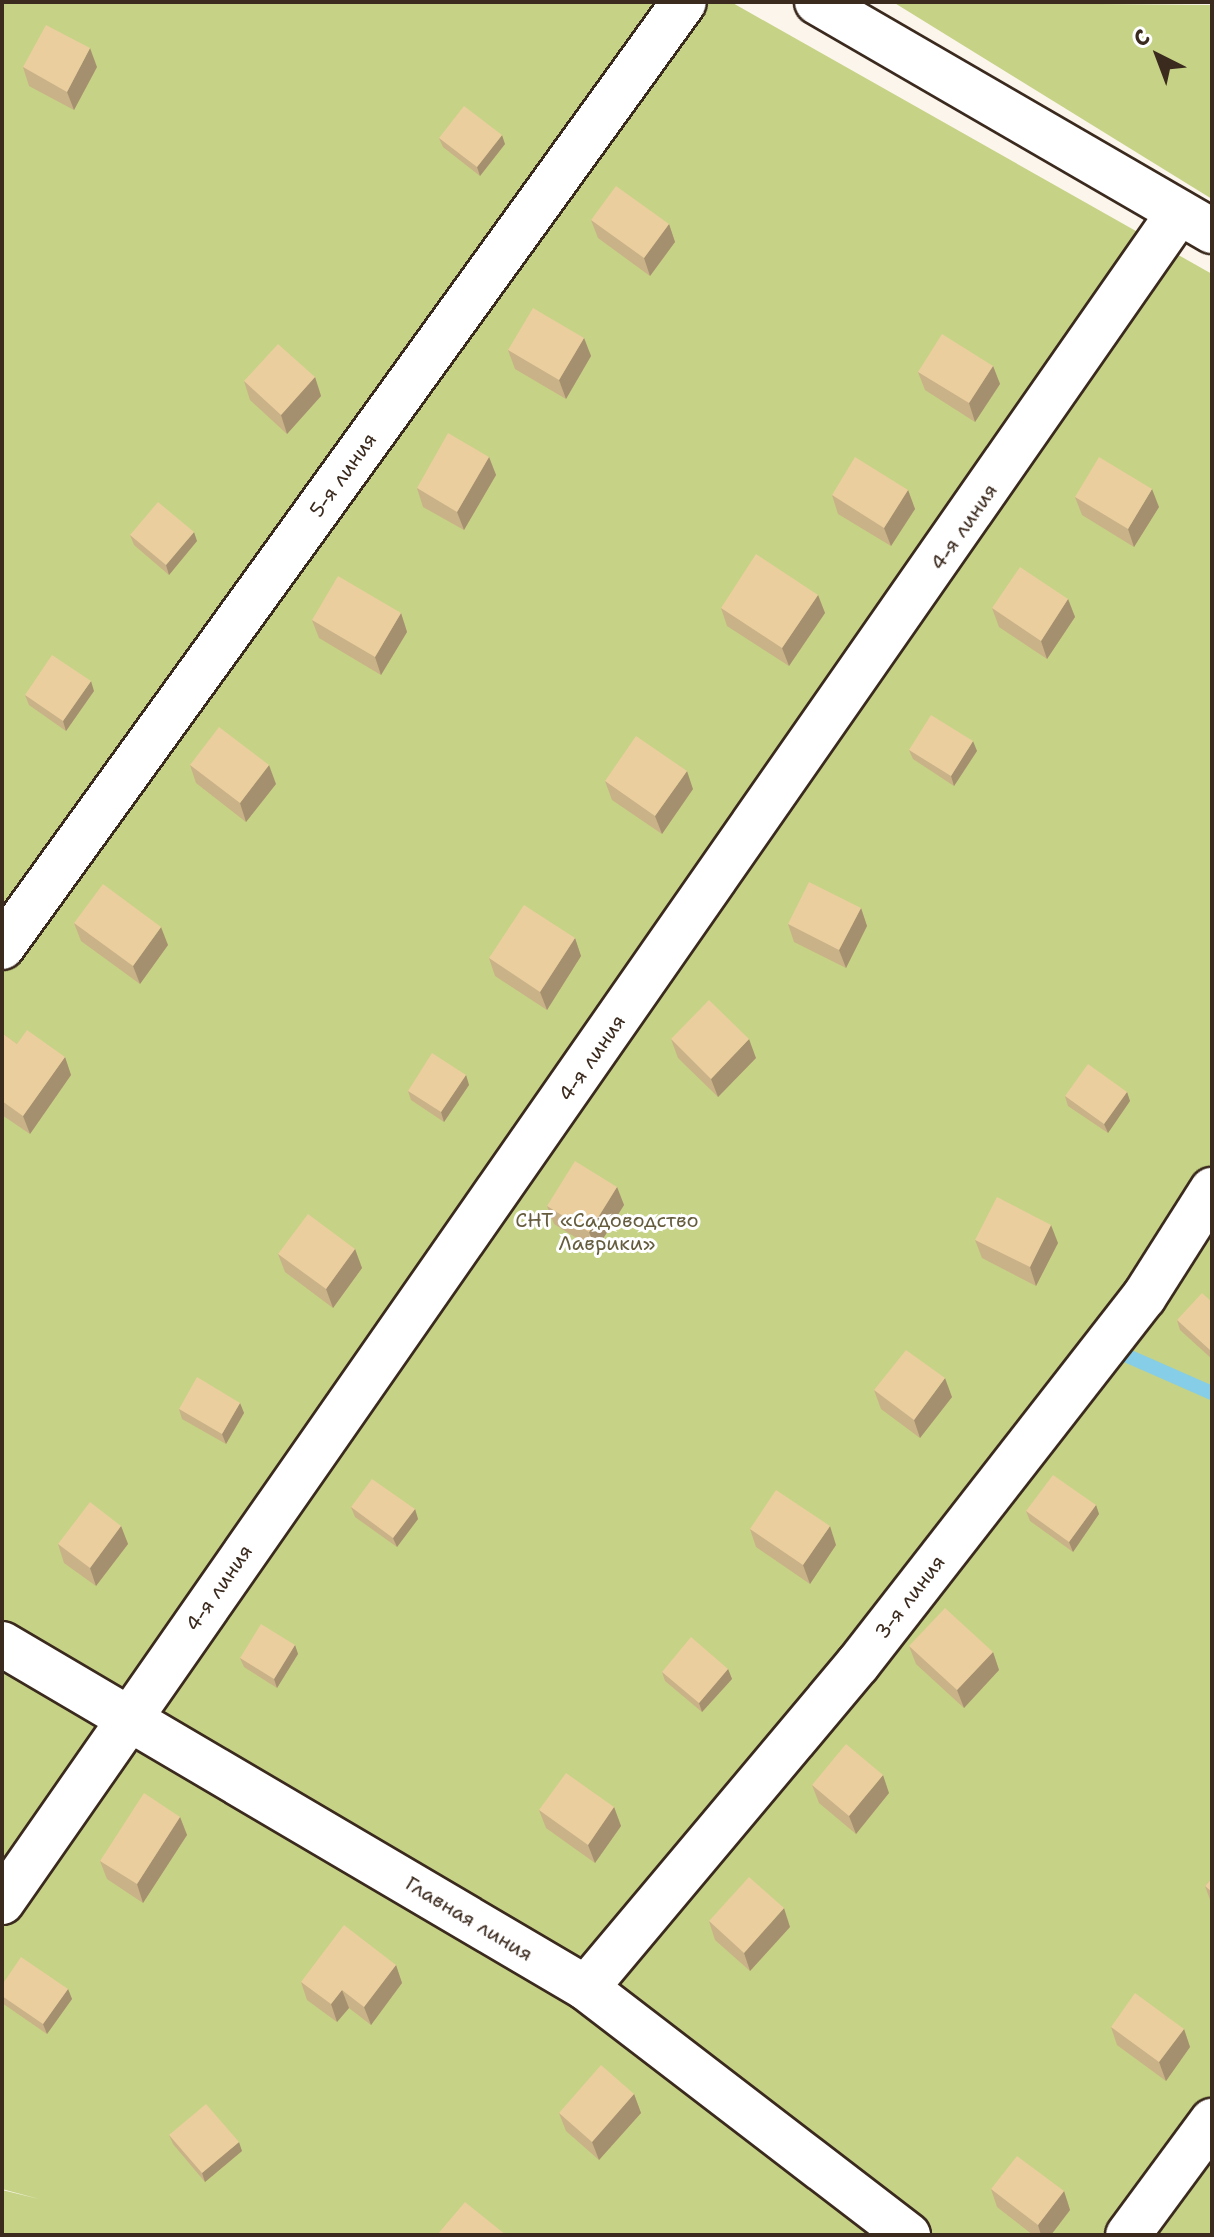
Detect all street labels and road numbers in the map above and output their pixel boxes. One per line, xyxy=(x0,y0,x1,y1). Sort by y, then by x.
street label: 5-я линия xyxy=(304,428,382,522)
street label: 4-я линия xyxy=(926,479,1002,575)
street label: 4-я линия xyxy=(554,1010,630,1106)
street label: 4-я линия xyxy=(181,1540,257,1636)
street label: 3-я линия xyxy=(870,1550,950,1644)
street label: Главная линия xyxy=(401,1872,537,1966)

